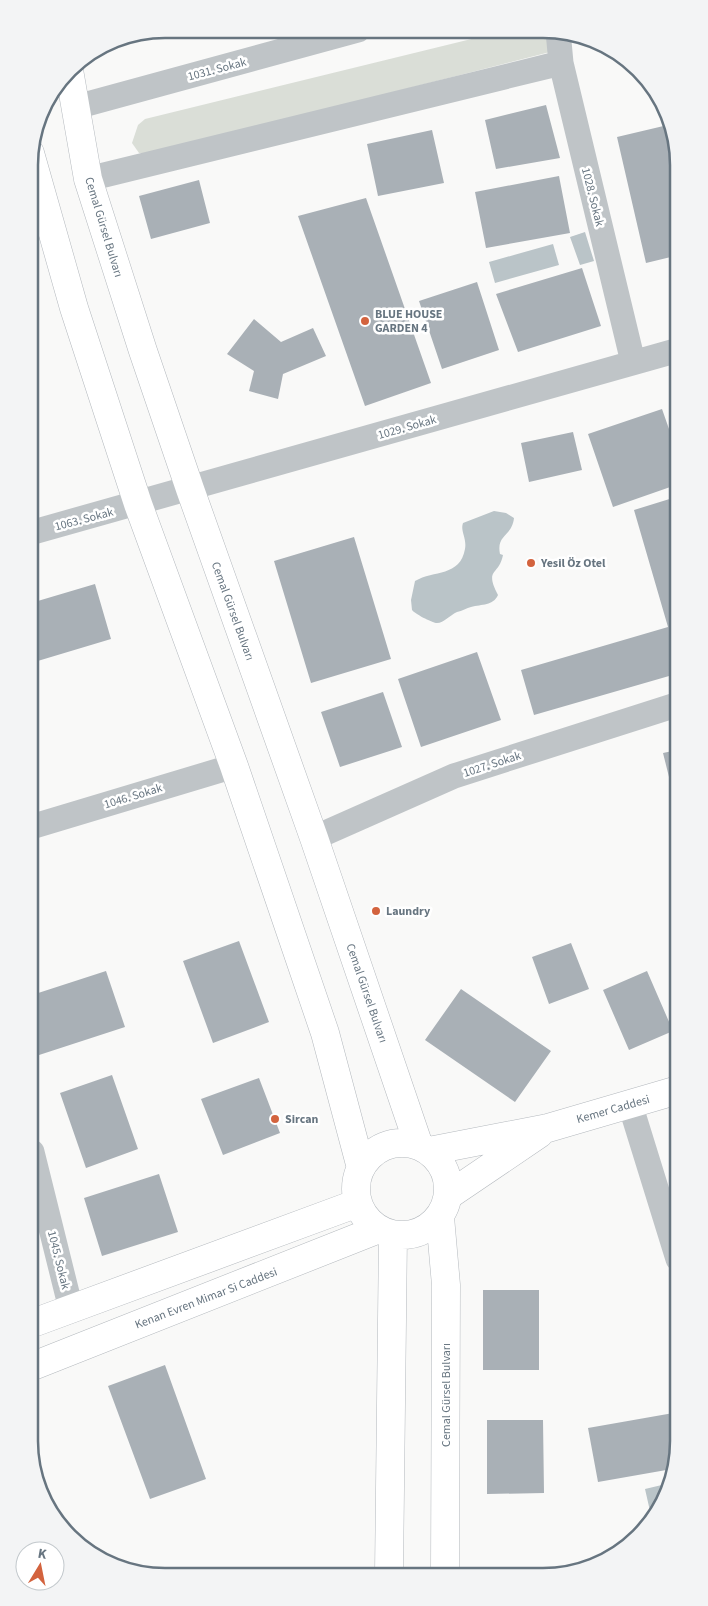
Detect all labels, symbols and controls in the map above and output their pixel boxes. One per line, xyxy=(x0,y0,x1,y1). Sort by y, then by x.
street label: 1031. Sokak xyxy=(186,53,248,85)
street label: 1028. Sokak xyxy=(577,166,608,228)
street label: Cemal Gürsel Bulvarı xyxy=(80,175,127,279)
place label: BLUE HOUSE GARDEN 4 xyxy=(375,306,442,337)
marker: BLUE HOUSE GARDEN 4 xyxy=(359,315,371,327)
street label: 1029. Sokak xyxy=(376,411,438,444)
street label: 1063. Sokak xyxy=(53,503,115,535)
place label: Yesil Öz Otel xyxy=(540,555,606,572)
marker: Yesil Öz Otel xyxy=(525,557,537,569)
street label: Cemal Gürsel Bulvarı xyxy=(207,559,258,663)
street label: 1027. Sokak xyxy=(461,747,523,782)
street label: 1046. Sokak xyxy=(102,780,164,813)
place label: Laundry xyxy=(386,903,431,920)
marker: Laundry xyxy=(370,905,382,917)
street label: Cemal Gürsel Bulvarı xyxy=(342,941,391,1045)
street label: Kemer Caddesi xyxy=(575,1091,652,1128)
place label: Sircan xyxy=(285,1111,318,1128)
marker: Sircan xyxy=(269,1113,281,1125)
street label: 1045. Sokak xyxy=(43,1229,74,1291)
street label: Kenan Evren Mimar Si Caddesi xyxy=(133,1263,280,1334)
street label: Cemal Gürsel Bulvarı xyxy=(438,1343,455,1447)
north arrow xyxy=(15,1541,65,1591)
text: K xyxy=(36,1544,48,1565)

